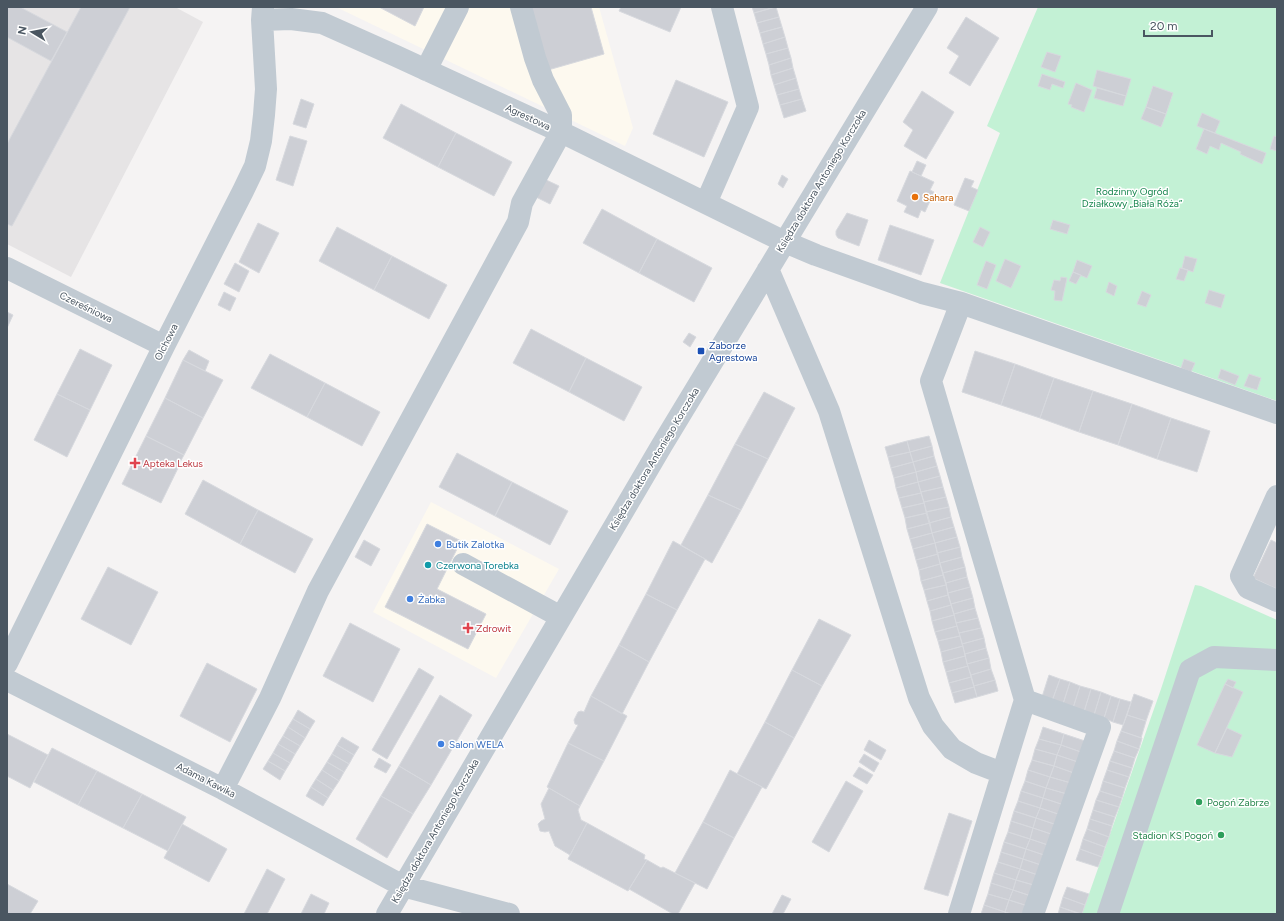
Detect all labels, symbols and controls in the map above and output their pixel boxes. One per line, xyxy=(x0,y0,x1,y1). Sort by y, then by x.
north arrow xyxy=(12,12,52,52)
scale bar xyxy=(1144,12,1212,38)
text: 20 m xyxy=(1150,19,1178,33)
text: N xyxy=(16,25,30,36)
street label: Agrestowa xyxy=(503,101,553,133)
street label: Księdza doktora Antoniego Korczoka xyxy=(773,107,869,255)
park label: Rodzinny Ogród Działkowy „Biała Róża” xyxy=(1082,185,1183,210)
place label: Sahara xyxy=(923,191,953,204)
marker: Sahara xyxy=(910,192,920,202)
street label: Czereśniowa xyxy=(57,289,115,325)
street label: Olchowa xyxy=(151,321,181,363)
place label: Zaborze Agrestowa xyxy=(709,339,757,364)
marker: Zaborze Agrestowa xyxy=(696,346,706,356)
street label: Księdza doktora Antoniego Korczoka xyxy=(606,385,702,533)
place label: Apteka Lekus xyxy=(143,457,203,470)
marker: Apteka Lekus xyxy=(130,458,140,468)
place label: Butik Zalotka xyxy=(446,538,504,551)
marker: Butik Zalotka xyxy=(433,539,443,549)
place label: Czerwona Torebka xyxy=(436,559,519,572)
marker: Czerwona Torebka xyxy=(423,560,433,570)
place label: Żabka xyxy=(418,593,445,606)
marker: Żabka xyxy=(405,594,415,604)
place label: Zdrowit xyxy=(476,622,511,635)
marker: Zdrowit xyxy=(463,623,473,633)
place label: Salon WELA xyxy=(449,738,504,751)
marker: Salon WELA xyxy=(436,739,446,749)
street label: Księdza doktora Antoniego Korczoka xyxy=(388,757,482,905)
street label: Adama Kawika xyxy=(174,759,238,801)
place label: Pogoń Zabrze xyxy=(1207,796,1270,809)
marker: Pogoń Zabrze xyxy=(1194,797,1204,807)
place label: Stadion KS Pogoń xyxy=(1133,829,1213,842)
marker: Stadion KS Pogoń xyxy=(1216,830,1226,840)

